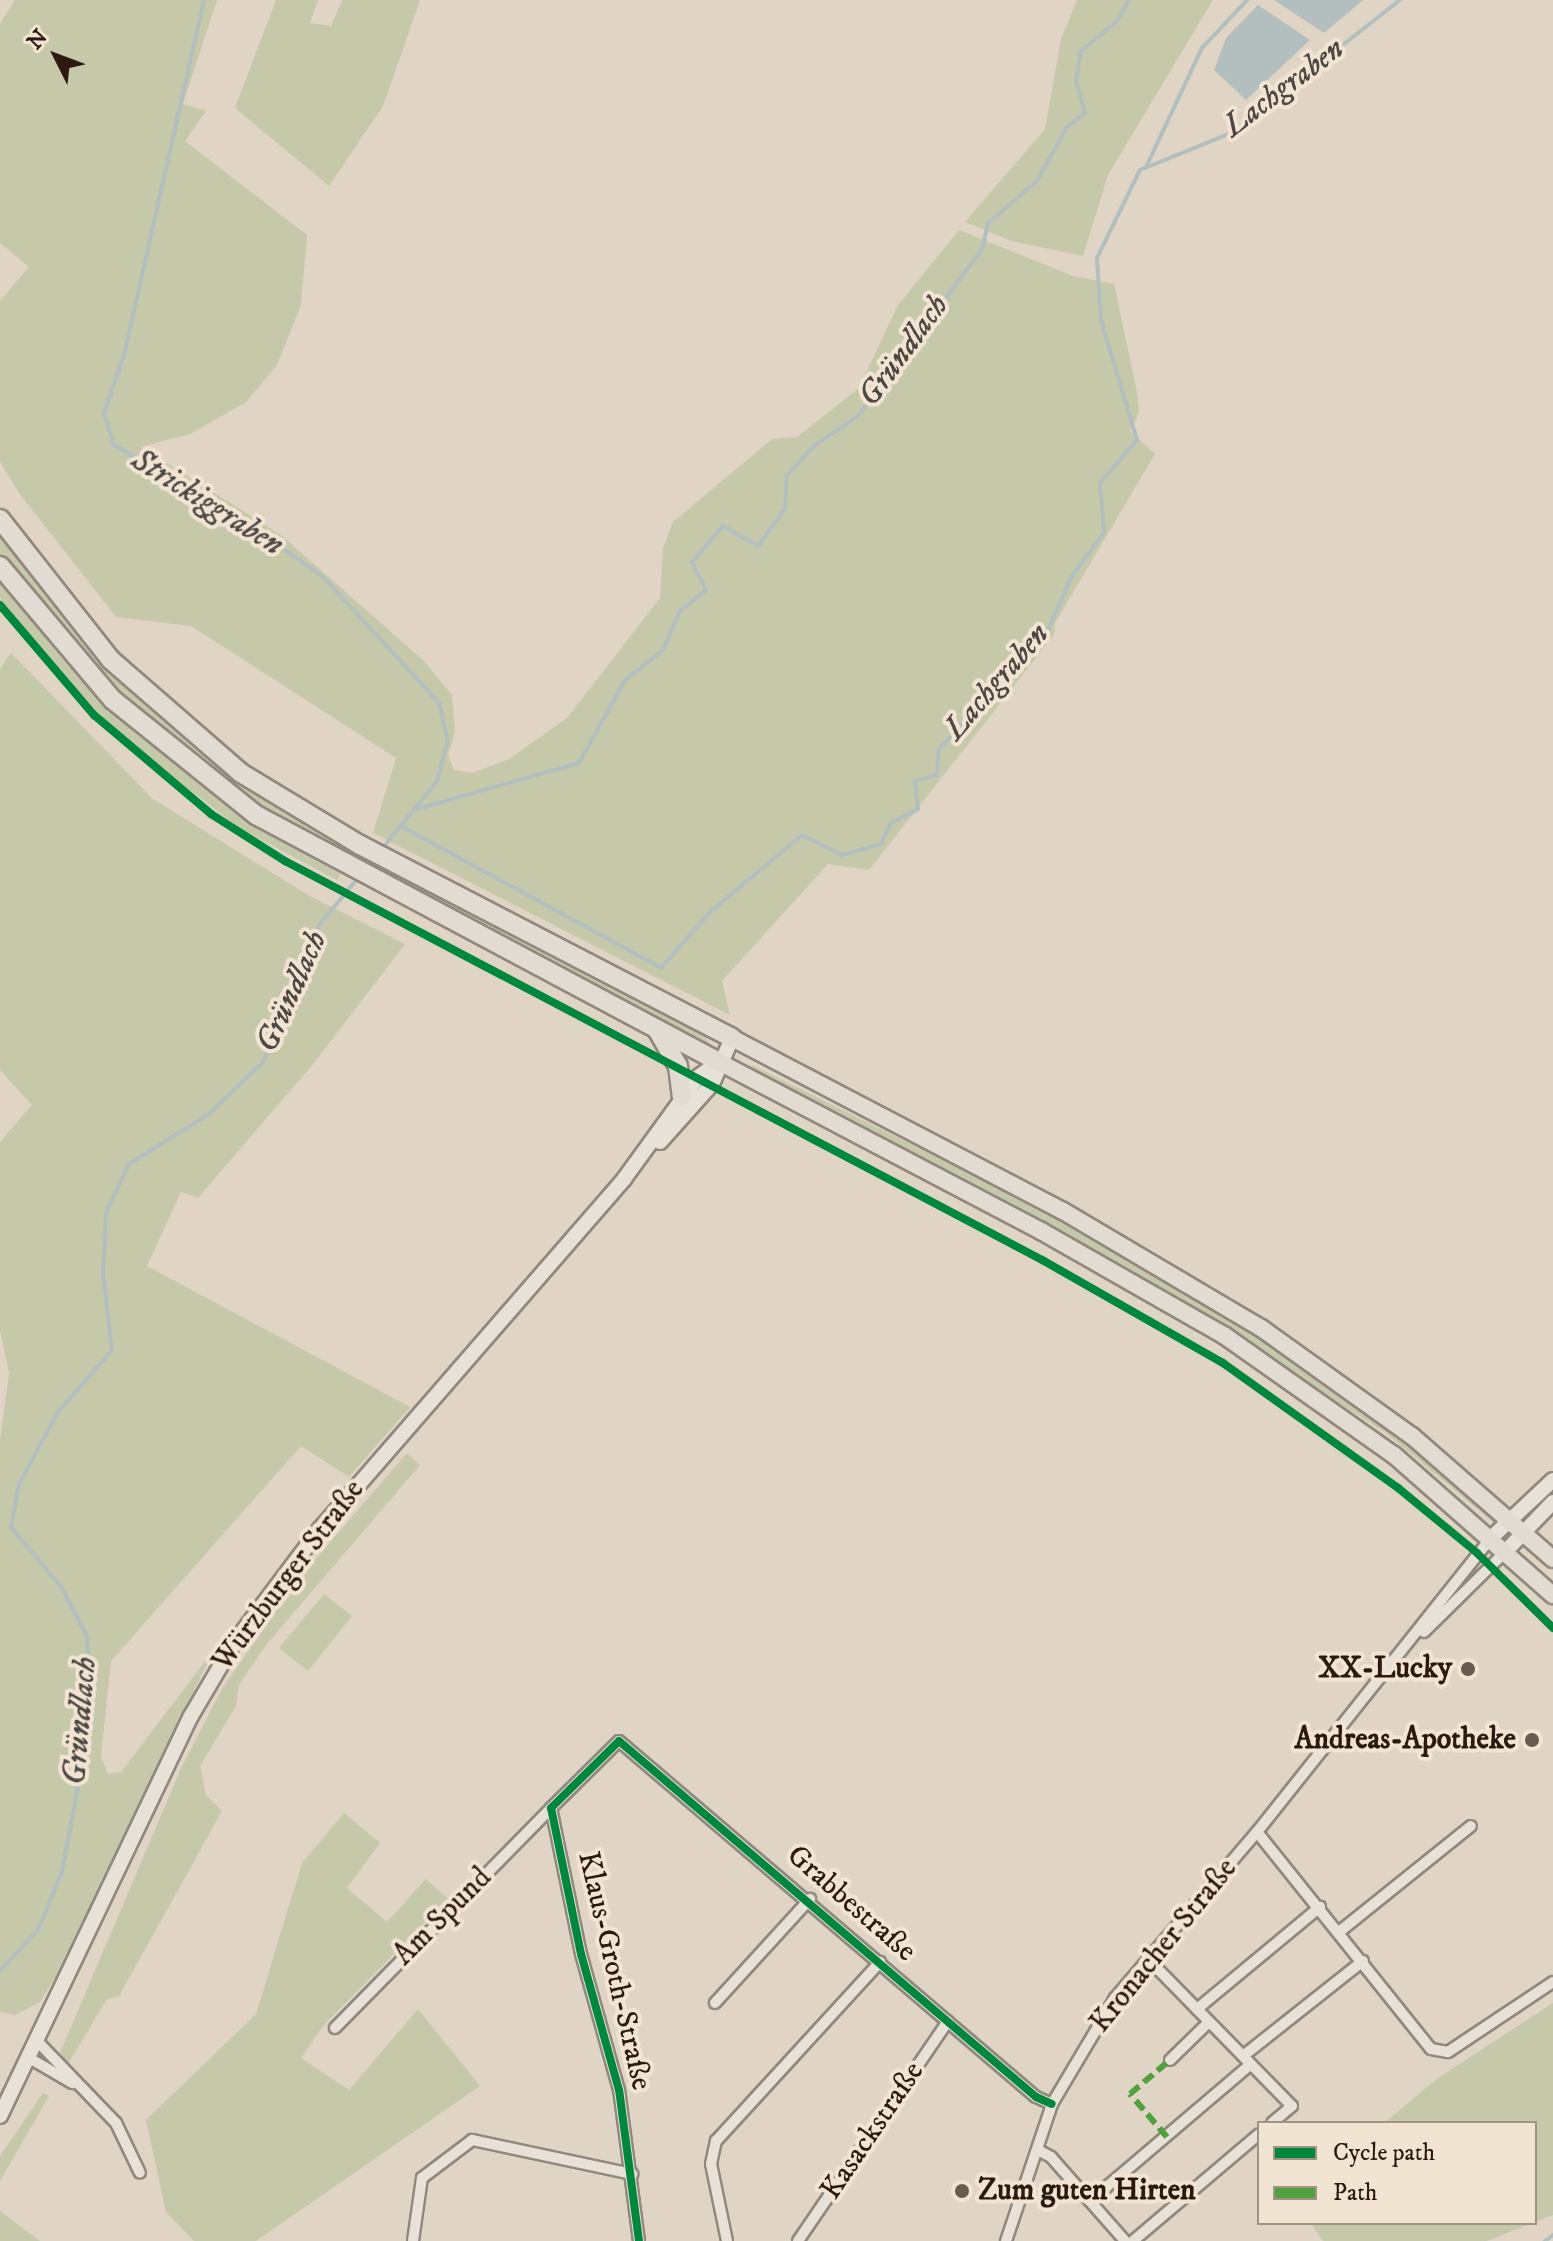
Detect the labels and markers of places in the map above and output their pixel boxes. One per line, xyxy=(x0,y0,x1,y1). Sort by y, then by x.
place label: XX-Lucky xyxy=(1318,1651,1452,1687)
marker: XX-Lucky xyxy=(1459,1660,1477,1678)
place label: Andreas-Apotheke xyxy=(1294,1722,1516,1758)
marker: Andreas-Apotheke xyxy=(1523,1731,1541,1749)
place label: Zum guten Hirten xyxy=(978,2173,1196,2209)
marker: Zum guten Hirten xyxy=(953,2182,971,2200)

